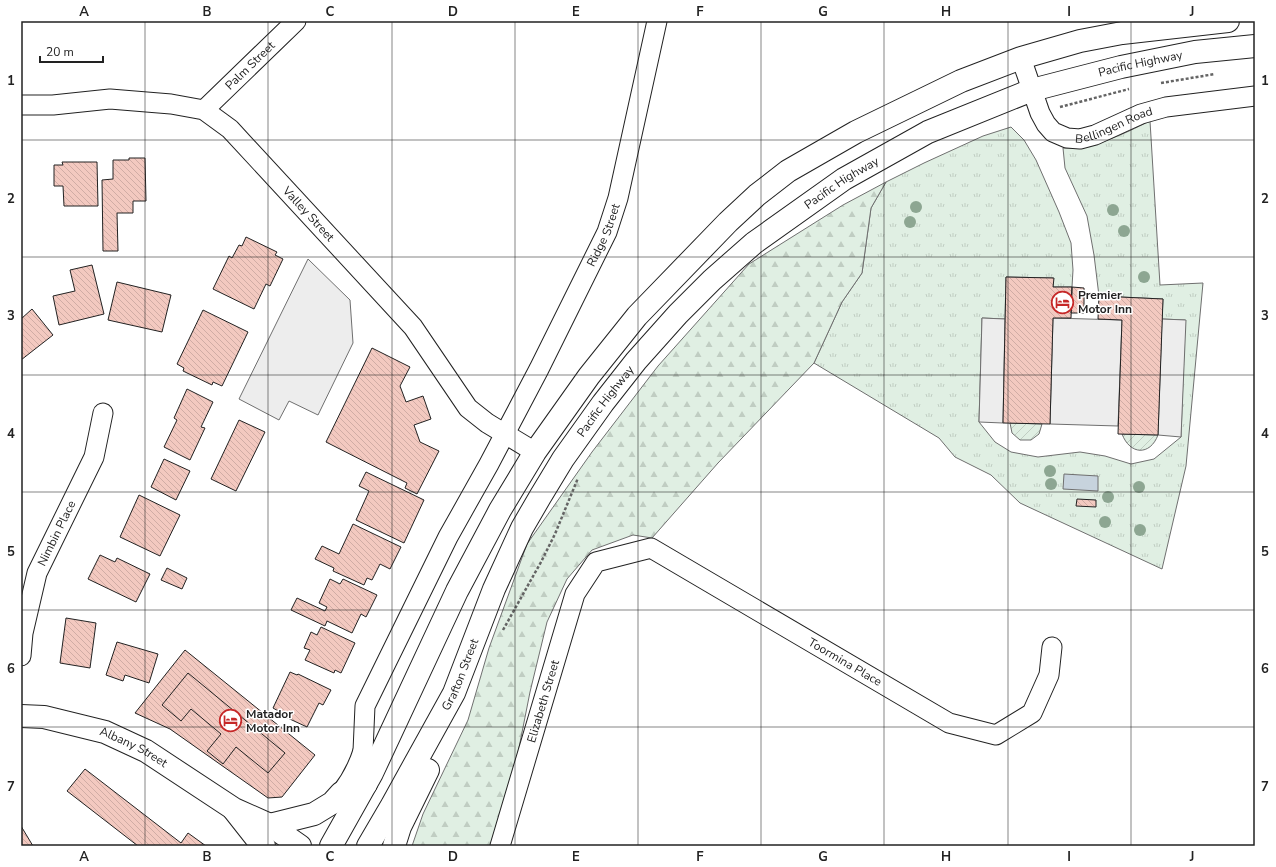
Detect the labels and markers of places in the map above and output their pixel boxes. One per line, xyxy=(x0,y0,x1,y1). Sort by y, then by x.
place label: Premier Motor Inn xyxy=(1078,287,1132,317)
hotel icon: Premier Motor Inn xyxy=(1049,289,1075,315)
place label: Matador Motor Inn xyxy=(246,706,300,736)
hotel icon: Matador Motor Inn xyxy=(217,708,243,734)

